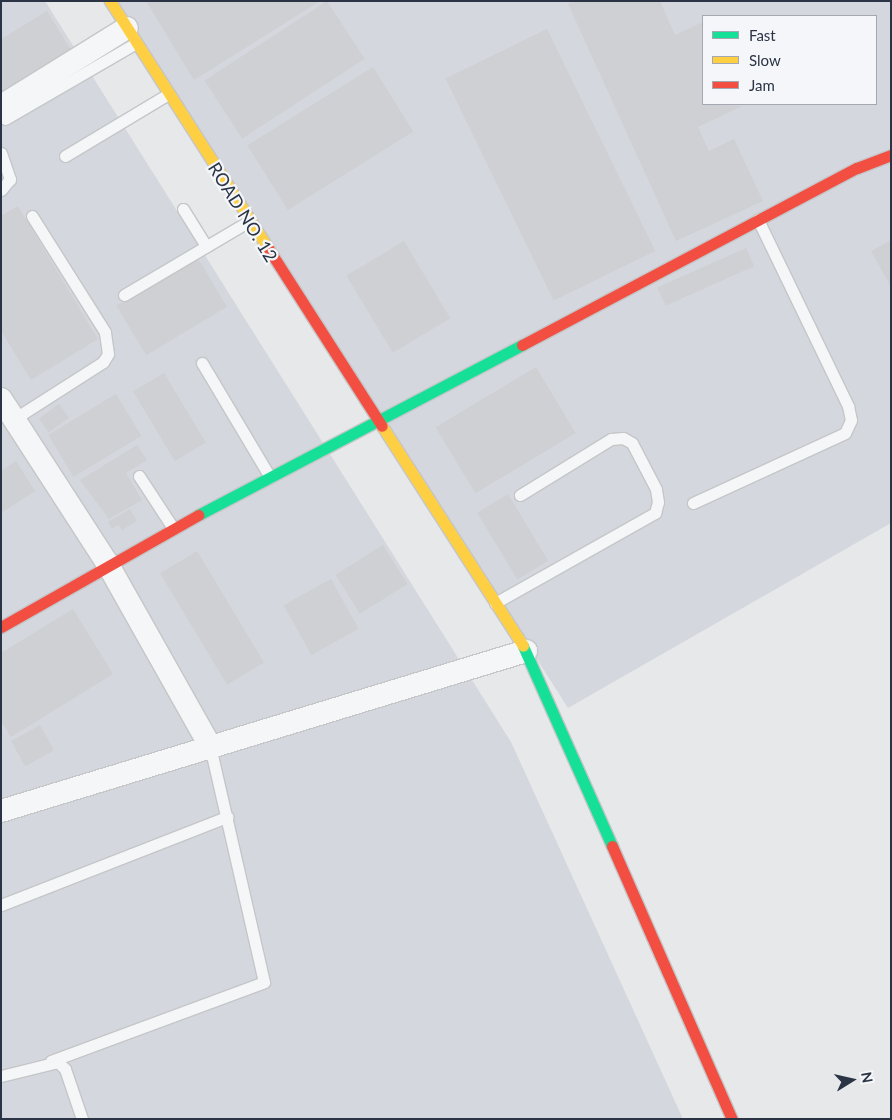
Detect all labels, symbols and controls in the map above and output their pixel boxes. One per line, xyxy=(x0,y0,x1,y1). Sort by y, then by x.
legend xyxy=(702,15,877,105)
text: Fast xyxy=(749,26,776,44)
text: Slow xyxy=(749,51,781,69)
text: Jam xyxy=(749,76,775,94)
street label: ROAD NO. 12 xyxy=(204,158,282,266)
north arrow xyxy=(827,1055,877,1105)
text: N xyxy=(858,1071,877,1084)

